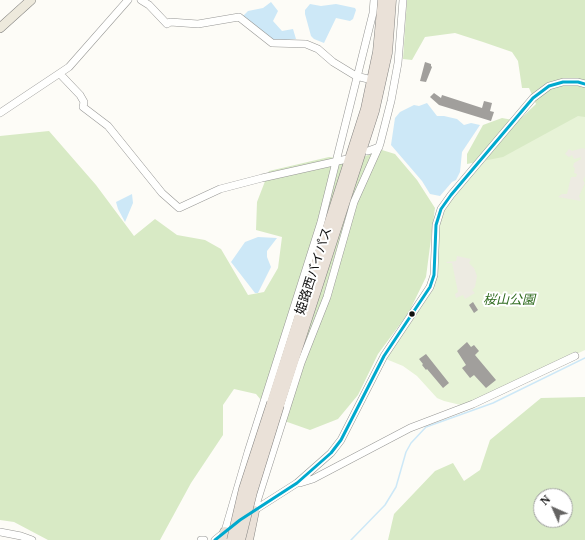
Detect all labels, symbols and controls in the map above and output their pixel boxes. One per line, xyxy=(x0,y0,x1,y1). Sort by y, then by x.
street label: 姫路西バイパス xyxy=(293,225,335,317)
park label: 桜山公園 xyxy=(483,292,535,308)
unlabelled marker xyxy=(407,309,417,319)
north arrow xyxy=(533,488,573,528)
text: N xyxy=(536,492,553,508)

